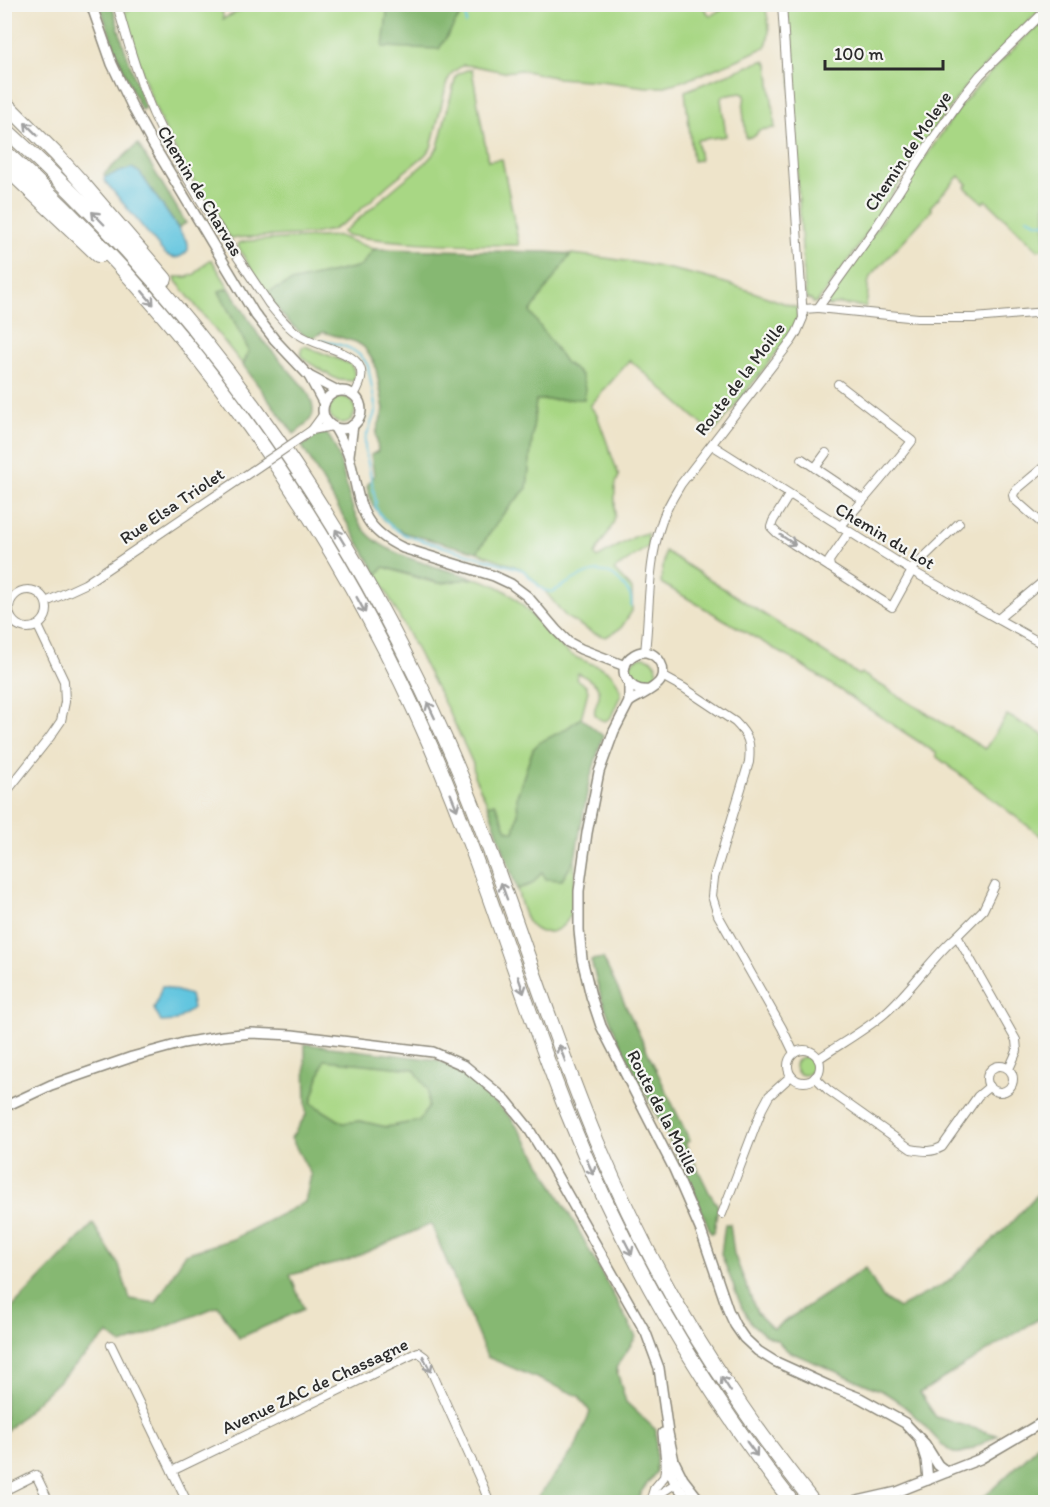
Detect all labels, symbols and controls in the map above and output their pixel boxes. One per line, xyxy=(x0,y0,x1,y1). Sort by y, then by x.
scale bar xyxy=(825,33,944,71)
text: 100 m xyxy=(834,43,884,65)
street label: Chemin de Moleye xyxy=(860,87,956,215)
one-way arrow xyxy=(23,121,38,136)
street label: Chemin de Charvas xyxy=(152,122,248,260)
one-way arrow xyxy=(90,211,105,226)
one-way arrow xyxy=(142,290,155,306)
street label: Route de la Moille xyxy=(690,318,790,440)
street label: Rue Elsa Triolet xyxy=(116,463,229,549)
street label: Chemin du Lot xyxy=(831,498,939,574)
one-way arrow xyxy=(334,529,346,546)
one-way arrow xyxy=(779,534,795,546)
one-way arrow xyxy=(356,595,367,613)
one-way arrow xyxy=(425,701,437,719)
one-way arrow xyxy=(449,792,460,811)
one-way arrow xyxy=(498,882,509,900)
one-way arrow xyxy=(516,975,527,994)
one-way arrow xyxy=(556,1044,567,1062)
street label: Route de la Moille xyxy=(622,1046,704,1178)
one-way arrow xyxy=(585,1158,597,1176)
one-way arrow xyxy=(622,1238,634,1255)
street label: Avenue ZAC de Chassagne xyxy=(218,1333,412,1439)
one-way arrow xyxy=(421,1355,433,1372)
one-way arrow xyxy=(720,1376,732,1392)
one-way arrow xyxy=(746,1440,758,1456)

